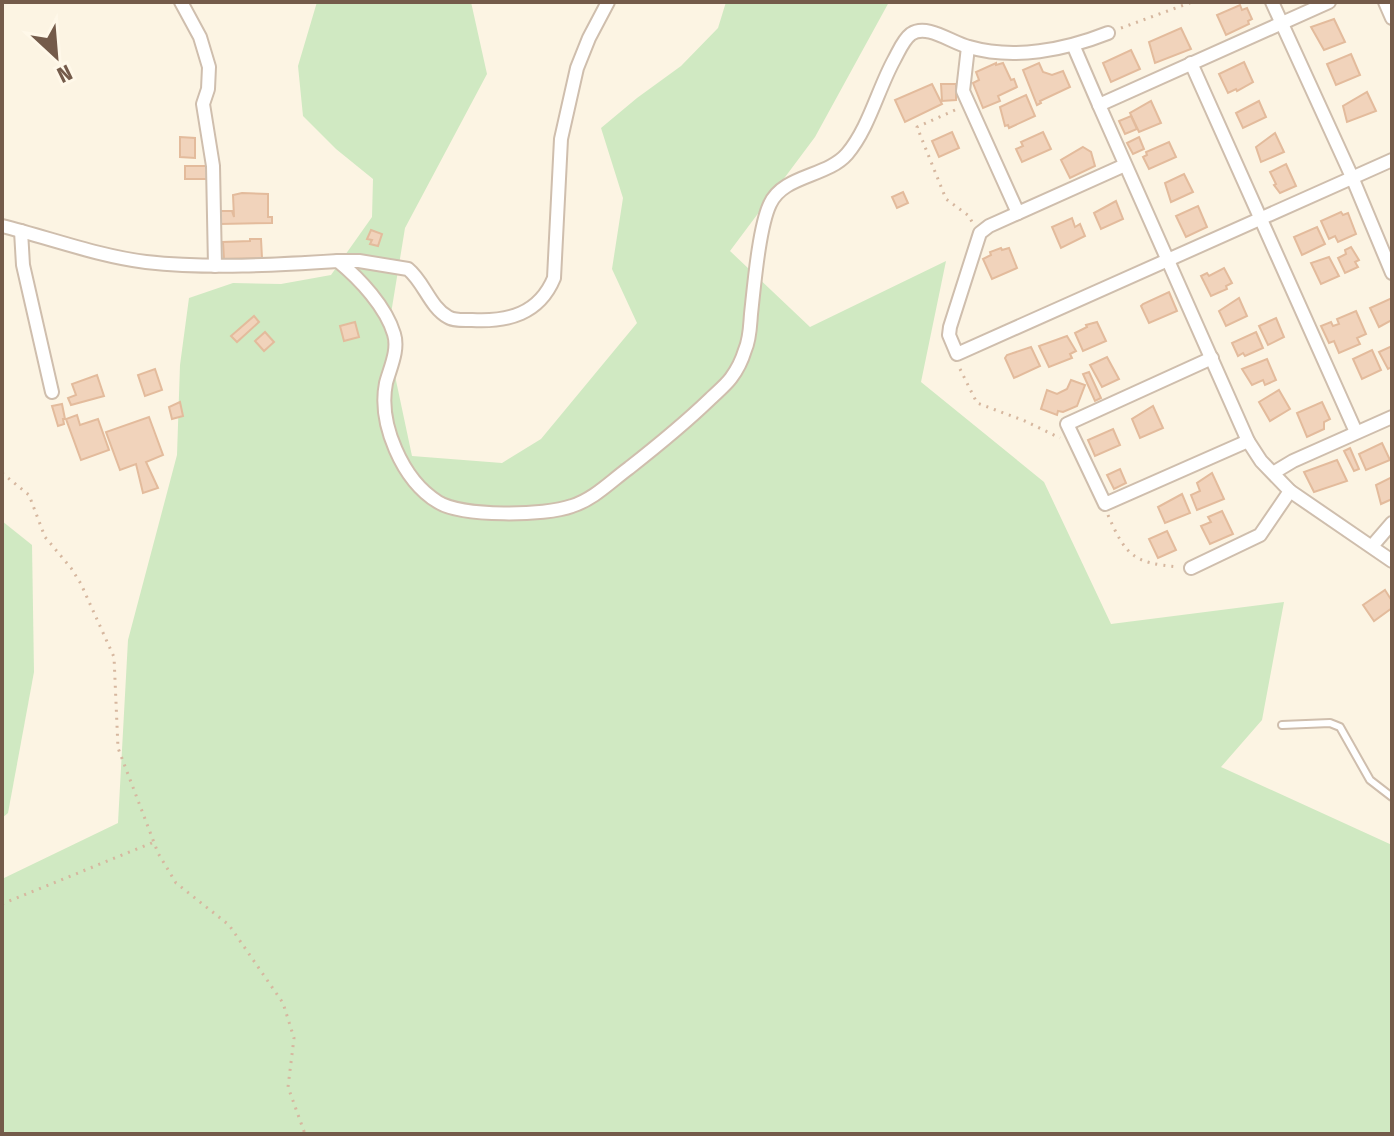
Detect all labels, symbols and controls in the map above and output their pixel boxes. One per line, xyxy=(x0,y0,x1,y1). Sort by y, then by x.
north arrow xyxy=(16,16,96,96)
text: N xyxy=(53,59,76,89)

